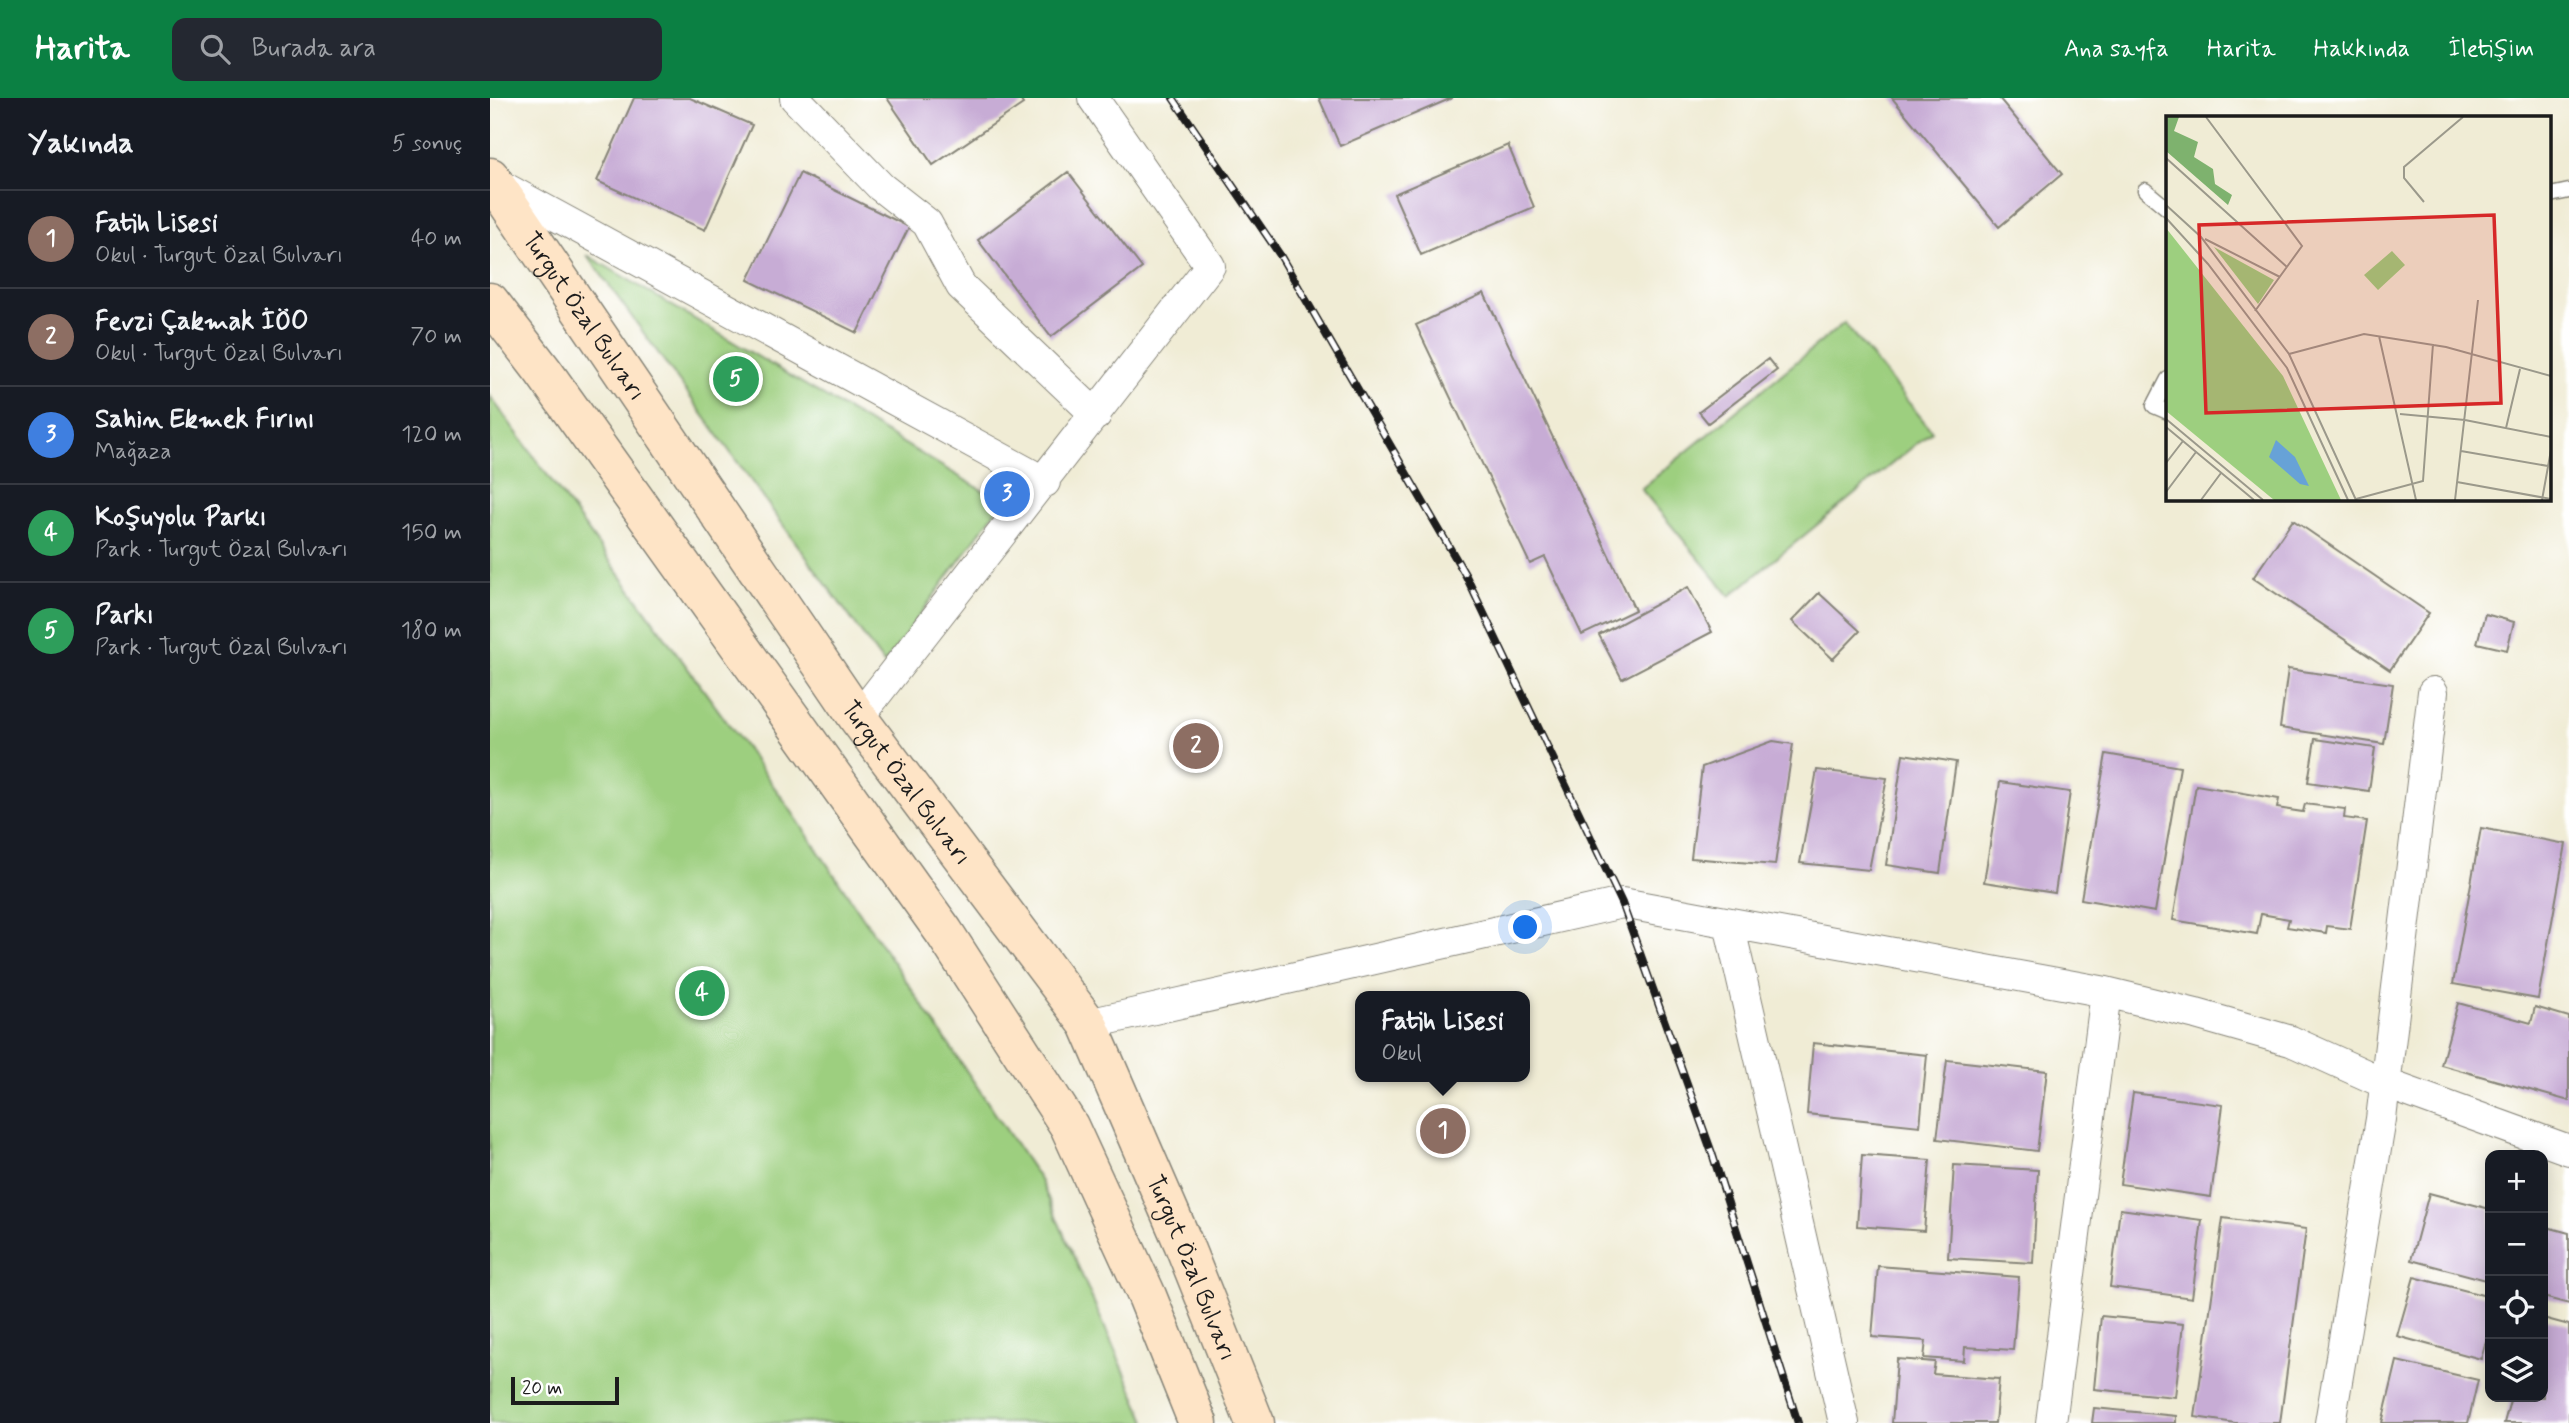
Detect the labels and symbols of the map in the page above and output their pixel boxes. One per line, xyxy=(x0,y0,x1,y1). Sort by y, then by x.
inset map xyxy=(2166,116,2552,500)
street label: Turgut Özal Bulvarı xyxy=(515,226,652,407)
pin: 5 xyxy=(713,353,759,405)
pin: 3 xyxy=(984,468,1030,520)
street label: Turgut Özal Bulvarı xyxy=(834,695,977,872)
pin: 2 xyxy=(1173,720,1219,772)
your location xyxy=(1508,910,1542,944)
pin: 4 xyxy=(679,967,725,1019)
pin: 1 xyxy=(1420,1105,1466,1157)
street label: Turgut Özal Bulvarı xyxy=(1138,1171,1243,1366)
scale bar xyxy=(511,1374,620,1406)

